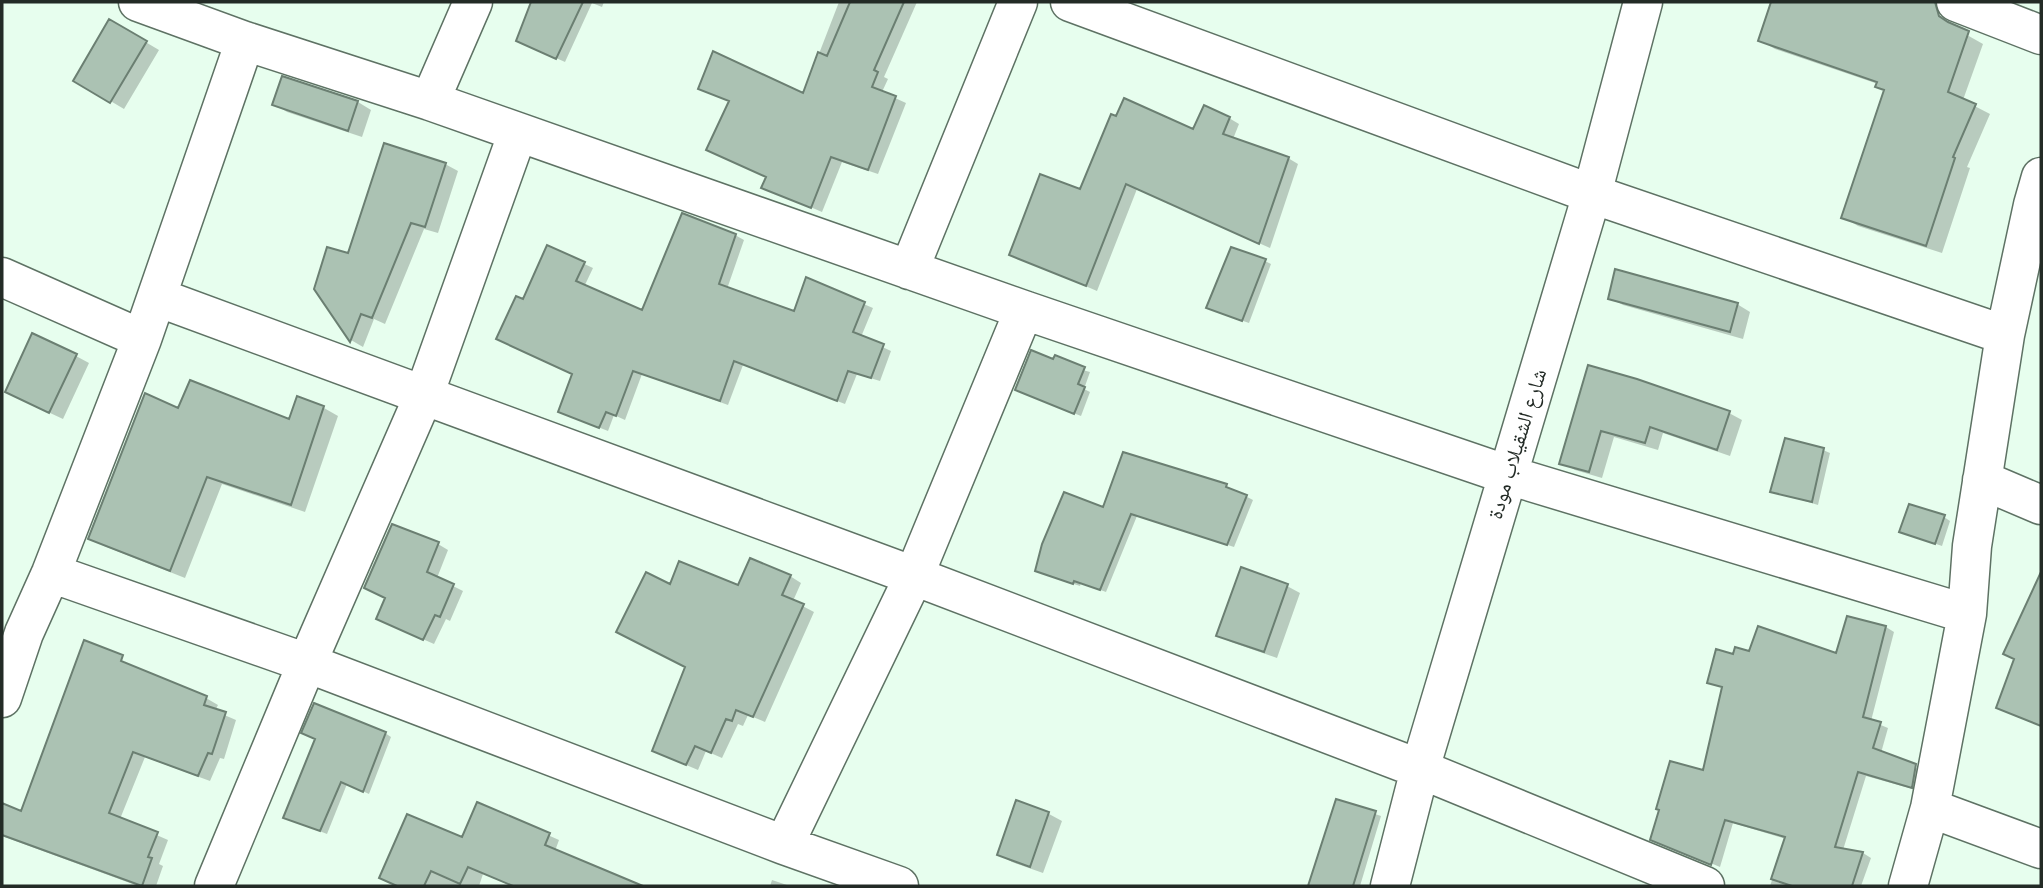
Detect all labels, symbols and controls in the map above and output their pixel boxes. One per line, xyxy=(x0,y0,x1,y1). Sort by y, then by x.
street label: شارع الشقيلاب مودة xyxy=(1482,366,1552,522)

